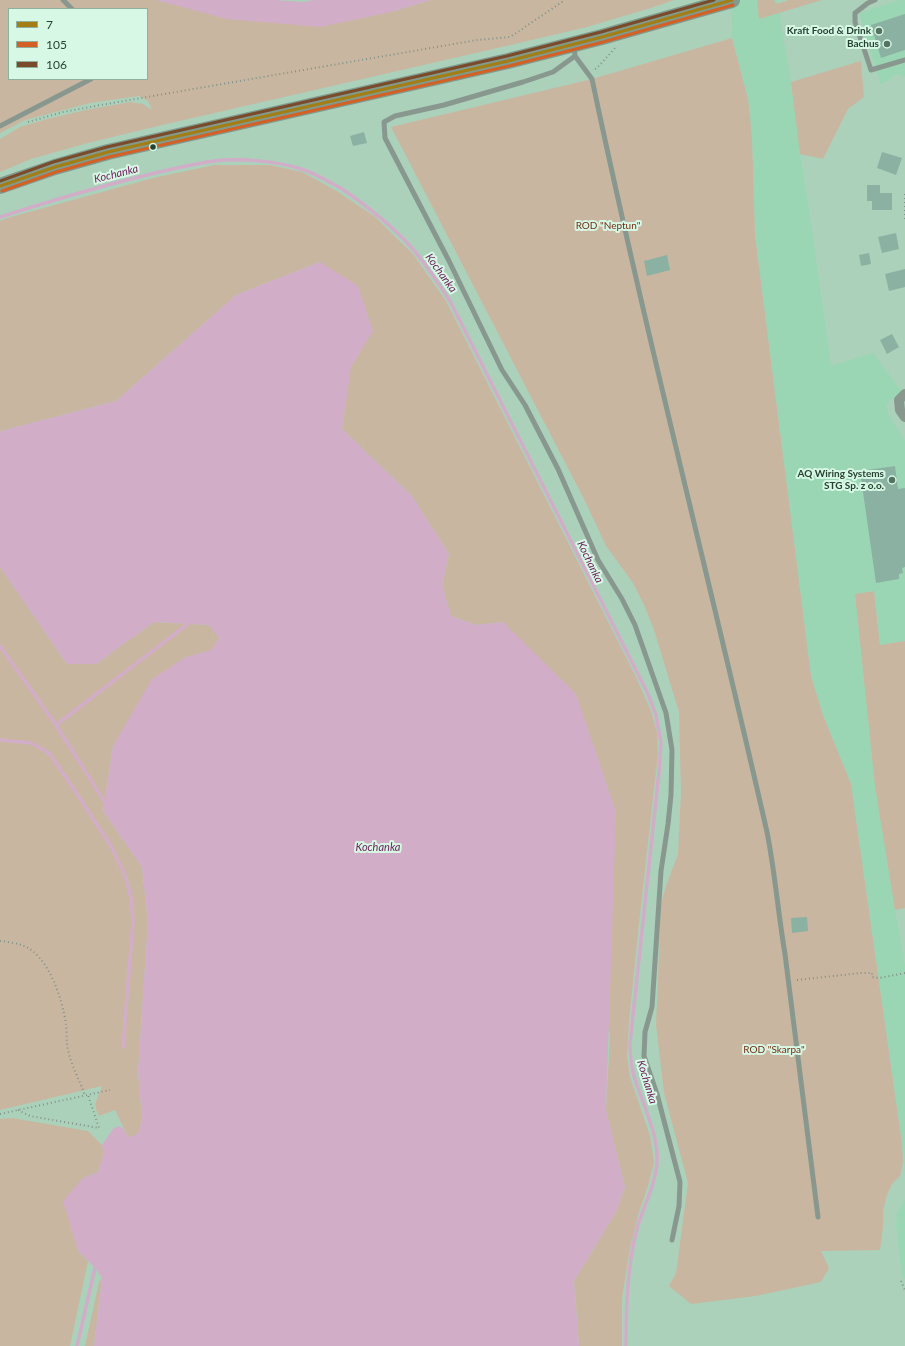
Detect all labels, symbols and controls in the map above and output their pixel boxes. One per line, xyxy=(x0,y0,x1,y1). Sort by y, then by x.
legend xyxy=(8,8,148,80)
text: 7 xyxy=(46,17,53,32)
place label: Kraft Food & Drink xyxy=(787,25,871,37)
marker: Kraft Food & Drink xyxy=(874,26,884,36)
text: 105 xyxy=(46,37,67,52)
place label: Bachus xyxy=(847,38,879,50)
marker: Bachus xyxy=(882,39,892,49)
text: 106 xyxy=(46,57,67,72)
unlabelled marker xyxy=(148,142,158,152)
water label: Kochanka xyxy=(93,162,139,186)
park label: ROD "Neptun" xyxy=(576,220,640,232)
water label: Kochanka xyxy=(422,251,460,295)
place label: AQ Wiring Systems STG Sp. z o.o. xyxy=(798,468,884,492)
marker: AQ Wiring Systems STG Sp. z o.o. xyxy=(887,475,897,485)
water label: Kochanka xyxy=(574,539,606,585)
water label: Kochanka xyxy=(356,840,400,854)
park label: ROD "Skarpa" xyxy=(743,1044,805,1056)
water label: Kochanka xyxy=(634,1059,660,1105)

